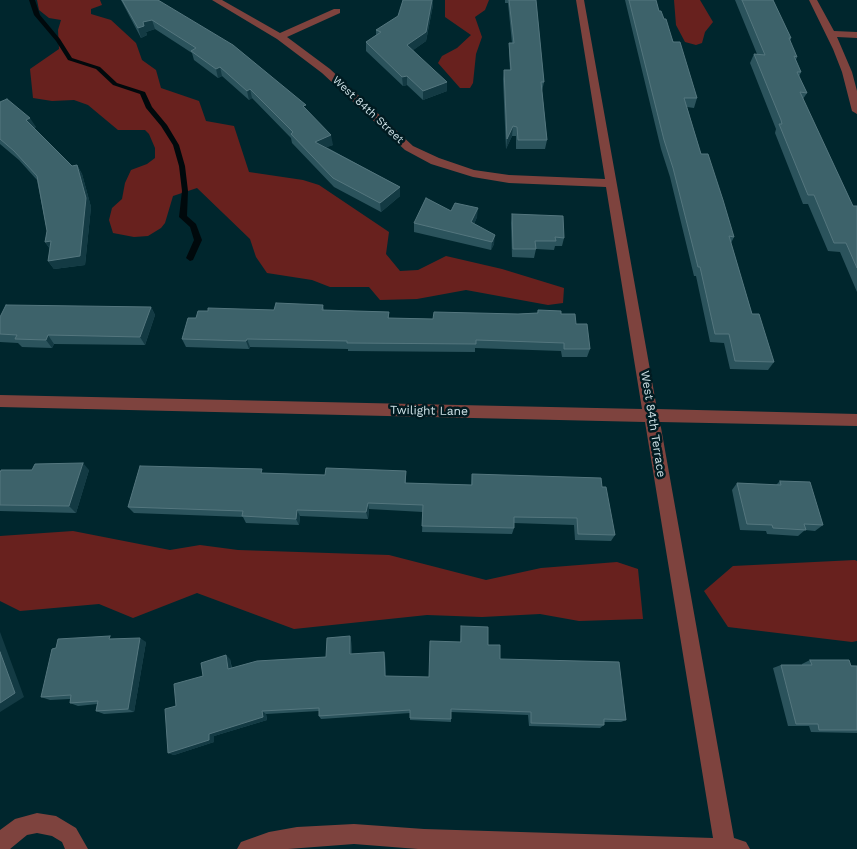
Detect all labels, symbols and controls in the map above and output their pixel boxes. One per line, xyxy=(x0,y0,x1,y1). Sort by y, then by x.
street label: West 84th Street xyxy=(330,74,406,146)
street label: West 84th Terrace xyxy=(637,370,669,478)
street label: Twilight Lane xyxy=(390,403,468,419)

